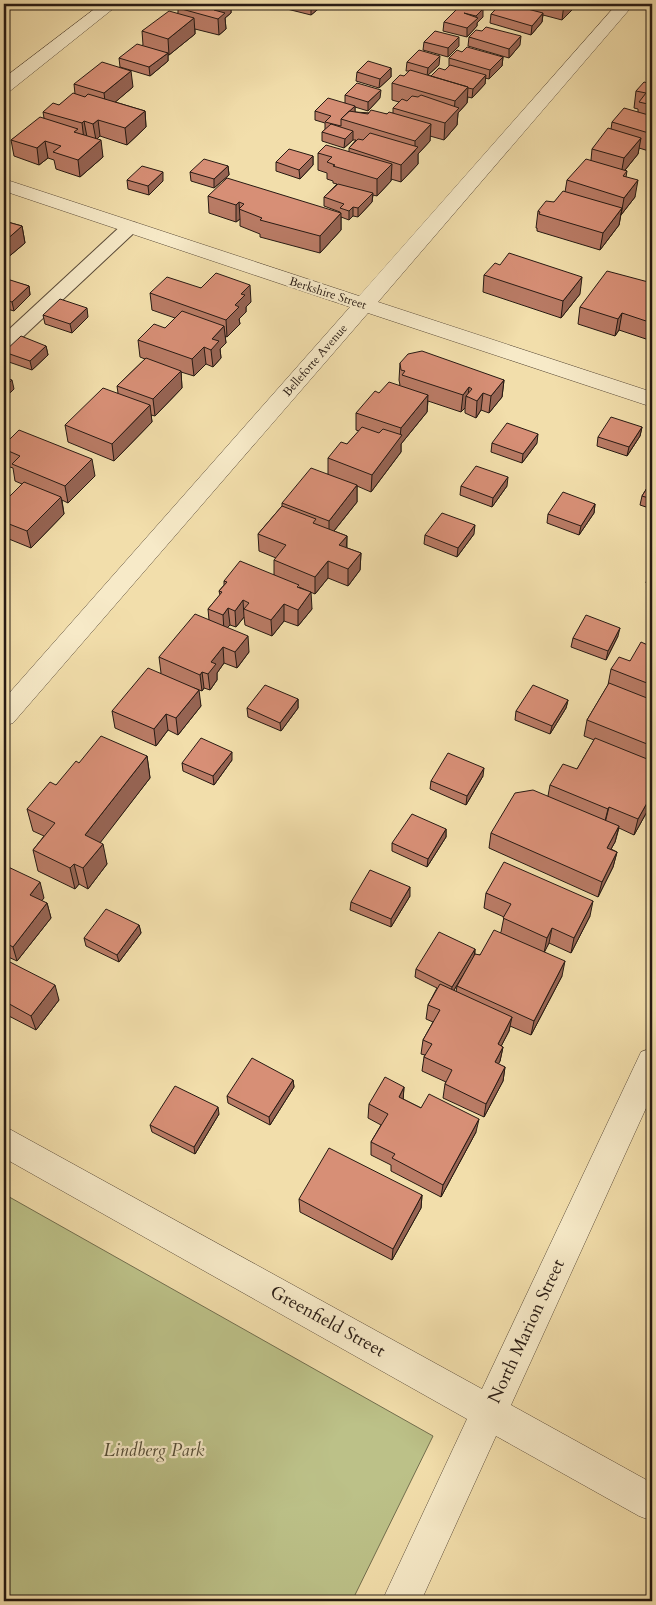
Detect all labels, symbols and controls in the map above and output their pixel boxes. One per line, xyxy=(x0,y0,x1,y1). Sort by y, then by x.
street label: Berkshire Street xyxy=(287,273,369,313)
street label: Belleforte Avenue xyxy=(279,320,351,400)
street label: North Marion Street xyxy=(482,1255,571,1407)
street label: Greenfield Street xyxy=(266,1279,390,1364)
park label: Lindberg Park xyxy=(104,1438,205,1463)

